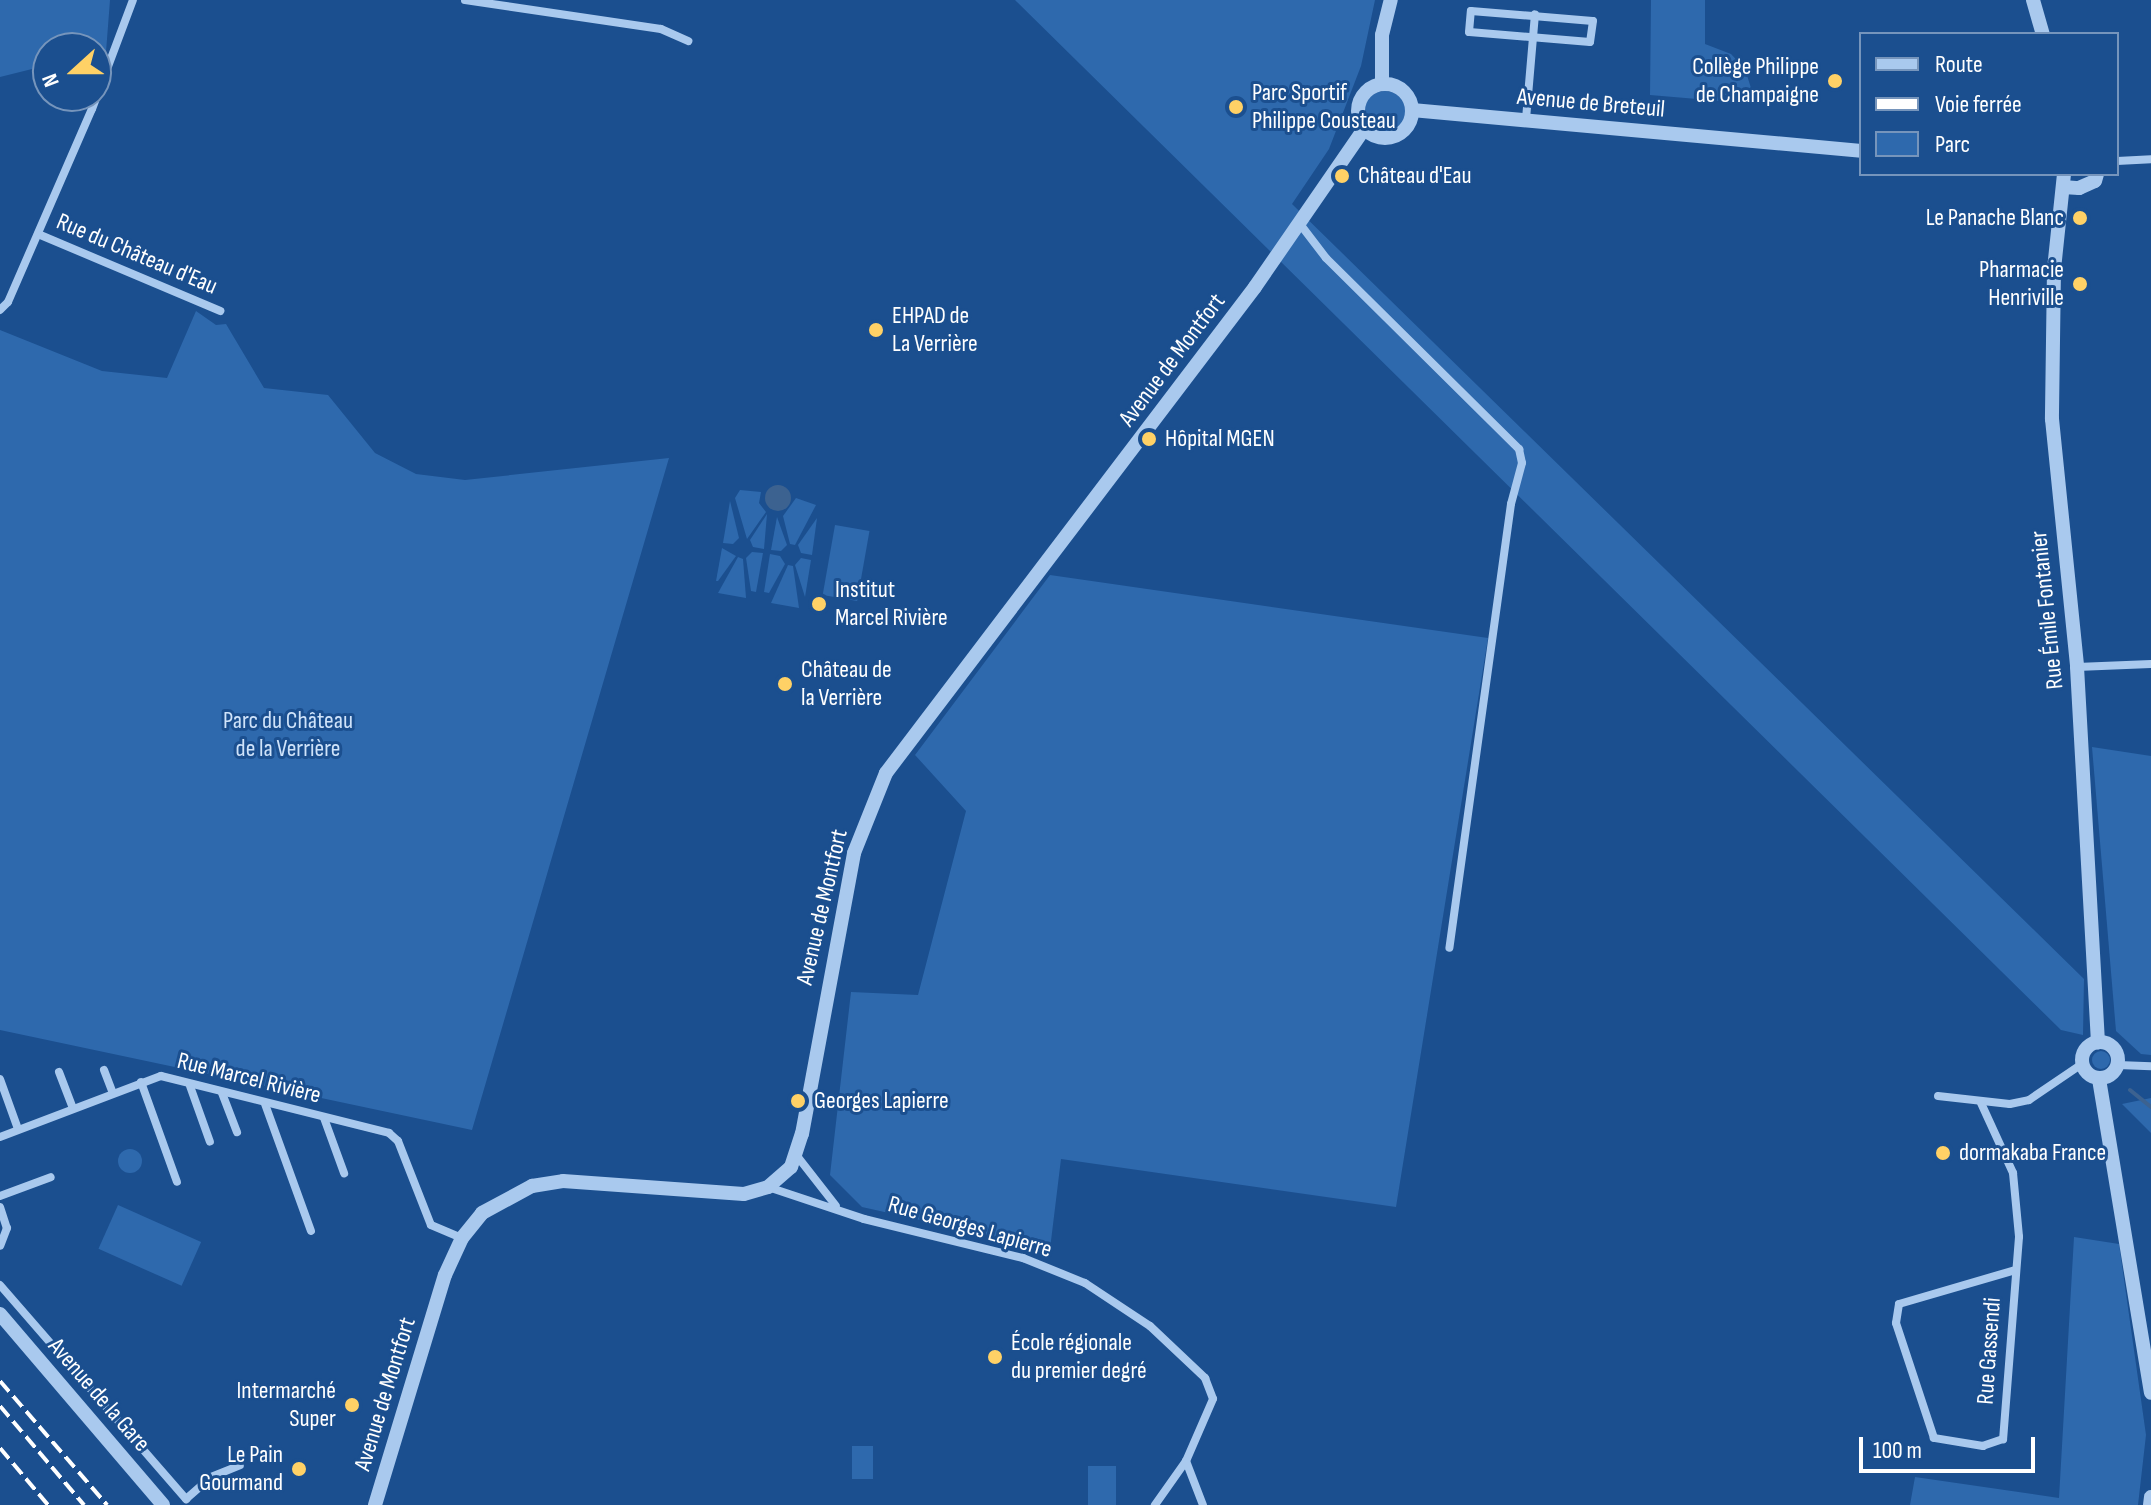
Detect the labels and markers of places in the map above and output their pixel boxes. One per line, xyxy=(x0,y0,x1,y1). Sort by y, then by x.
place label: Collège Philippe de Champaigne xyxy=(1692,53,1819,109)
marker: Collège Philippe de Champaigne xyxy=(1826,72,1844,90)
place label: Parc Sportif Philippe Cousteau xyxy=(1252,79,1396,135)
marker: Parc Sportif Philippe Cousteau xyxy=(1227,98,1245,116)
place label: Château d'Eau xyxy=(1358,162,1472,190)
marker: Château d'Eau xyxy=(1333,167,1351,185)
place label: Le Panache Blanc xyxy=(1926,204,2064,232)
marker: Le Panache Blanc xyxy=(2071,209,2089,227)
place label: Pharmacie Henriville xyxy=(1979,256,2064,312)
marker: Pharmacie Henriville xyxy=(2071,275,2089,293)
place label: EHPAD de La Verrière xyxy=(892,302,978,358)
marker: EHPAD de La Verrière xyxy=(867,321,885,339)
place label: Hôpital MGEN xyxy=(1165,425,1275,453)
marker: Hôpital MGEN xyxy=(1140,430,1158,448)
place label: Institut Marcel Rivière xyxy=(835,576,948,632)
marker: Institut Marcel Rivière xyxy=(810,595,828,613)
place label: Château de la Verrière xyxy=(801,656,892,712)
marker: Château de la Verrière xyxy=(776,675,794,693)
place label: Georges Lapierre xyxy=(814,1087,949,1115)
marker: Georges Lapierre xyxy=(789,1092,807,1110)
place label: dormakaba France xyxy=(1959,1139,2106,1167)
marker: dormakaba France xyxy=(1934,1144,1952,1162)
place label: École régionale du premier degré xyxy=(1011,1329,1147,1385)
marker: École régionale du premier degré xyxy=(986,1348,1004,1366)
place label: Intermarché Super xyxy=(236,1377,336,1433)
marker: Intermarché Super xyxy=(343,1396,361,1414)
place label: Le Pain Gourmand xyxy=(199,1441,283,1497)
marker: Le Pain Gourmand xyxy=(290,1460,308,1478)

